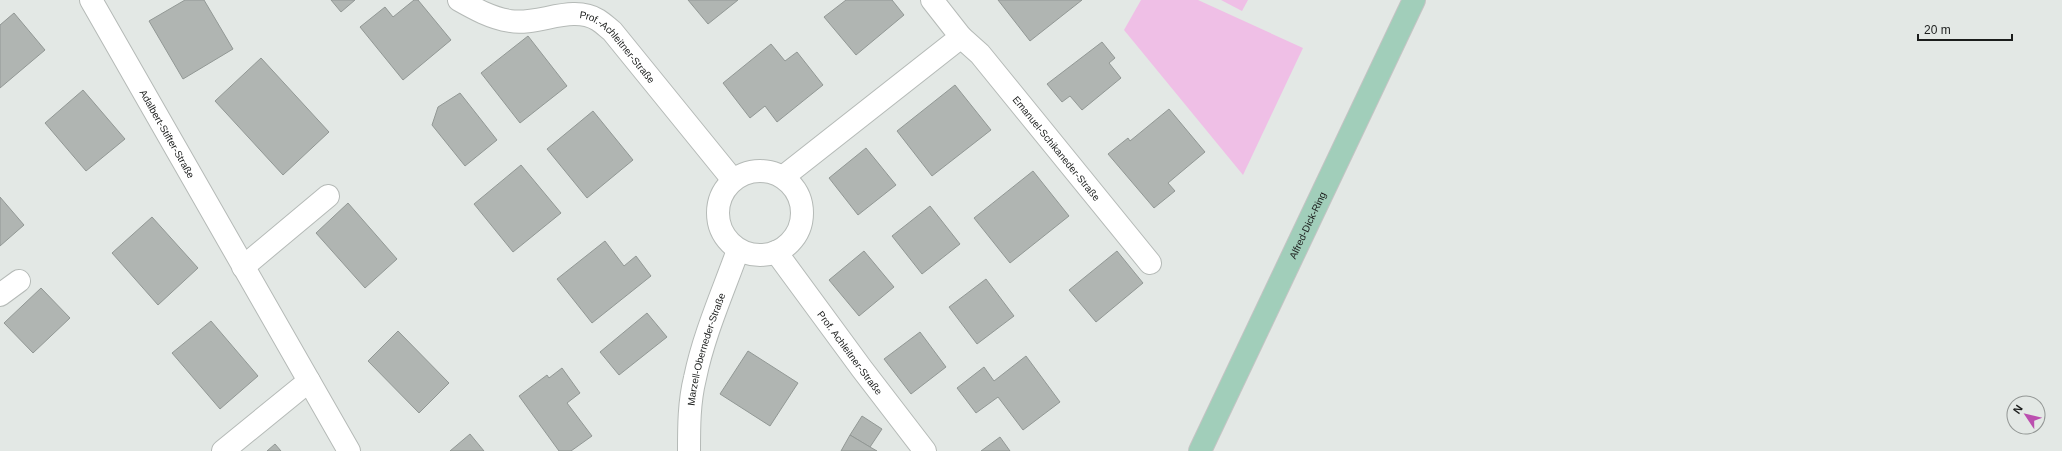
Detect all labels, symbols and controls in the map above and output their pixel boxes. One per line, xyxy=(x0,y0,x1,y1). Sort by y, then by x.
street label: Prof.-Achleitner-Straße xyxy=(579,9,657,86)
scale bar xyxy=(1918,16,2012,42)
text: 20 m xyxy=(1924,23,1951,37)
street label: Adalbert-Stifter-Straße xyxy=(137,88,197,181)
street label: Emanuel-Schikaneder-Straße xyxy=(1010,94,1102,204)
street label: Alfred-Dick-Ring xyxy=(1287,190,1328,261)
street label: Marzell-Oberneder-Straße xyxy=(685,291,728,406)
street label: Prof. Achleitner-Straße xyxy=(815,309,885,397)
north arrow xyxy=(2006,395,2046,435)
text: N xyxy=(2011,403,2025,416)

